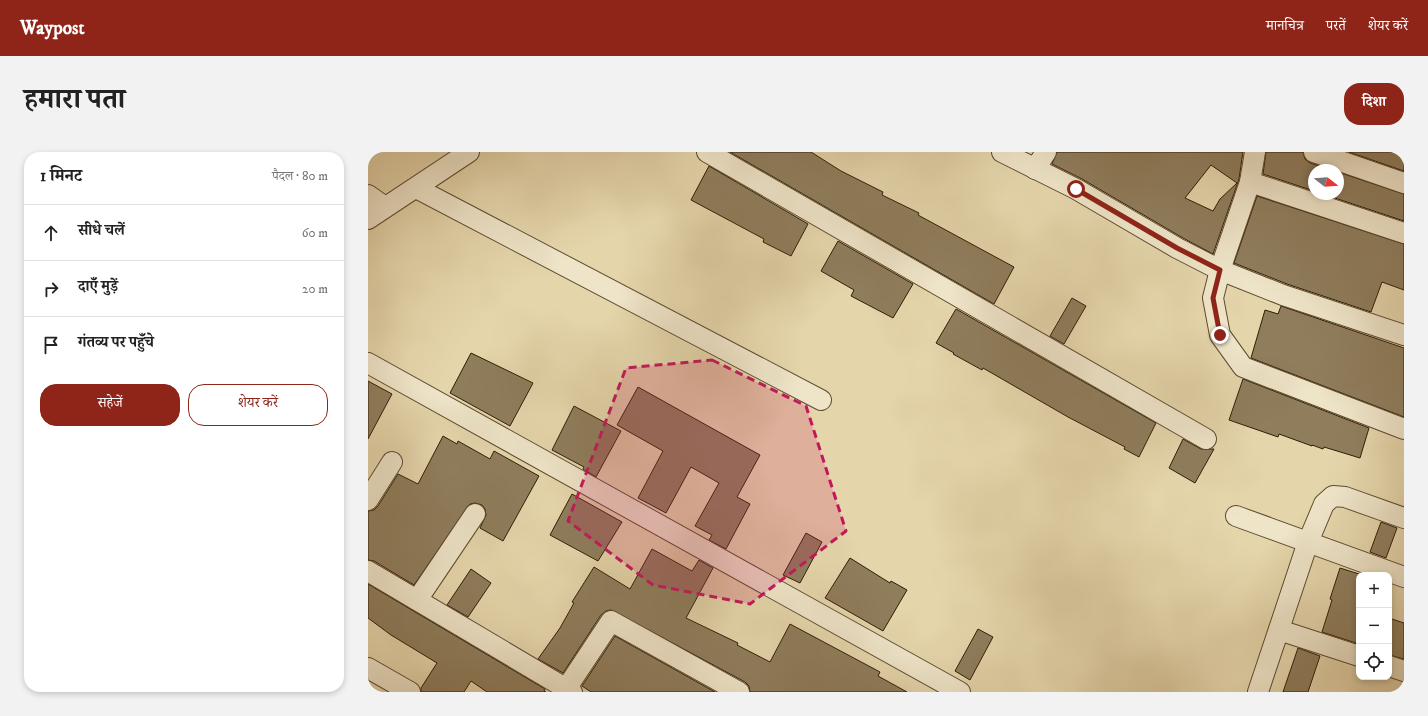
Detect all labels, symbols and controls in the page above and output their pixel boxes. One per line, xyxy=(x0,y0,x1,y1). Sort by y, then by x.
text: Waypost xyxy=(20,17,84,40)
text: मानचित्र xyxy=(1266,17,1304,35)
text: परतें xyxy=(1326,17,1346,35)
text: शेयर करें xyxy=(1368,17,1408,35)
text: हमारा पता xyxy=(24,82,125,117)
button: दिशा xyxy=(1344,83,1404,125)
north arrow xyxy=(1308,164,1344,200)
text: 1 मिनट xyxy=(40,165,82,187)
text: पैदल · 80 m xyxy=(272,168,328,184)
route start xyxy=(1067,180,1085,198)
text: सीधे चलें xyxy=(78,221,125,240)
icon: ahead xyxy=(40,222,62,244)
text: 60 m xyxy=(302,225,328,241)
text: दाएँ मुड़ें xyxy=(78,277,118,296)
icon: right xyxy=(40,278,62,300)
text: 20 m xyxy=(302,281,328,297)
route end xyxy=(1211,326,1229,344)
text: गंतव्य पर पहुँचे xyxy=(78,333,154,352)
icon: arrive xyxy=(40,334,62,356)
button: सहेजें xyxy=(40,384,180,426)
button: शेयर करें xyxy=(188,384,328,426)
map controls xyxy=(1356,572,1392,680)
button: + xyxy=(1356,572,1392,608)
button: − xyxy=(1356,608,1392,644)
button: locate xyxy=(1356,644,1392,680)

